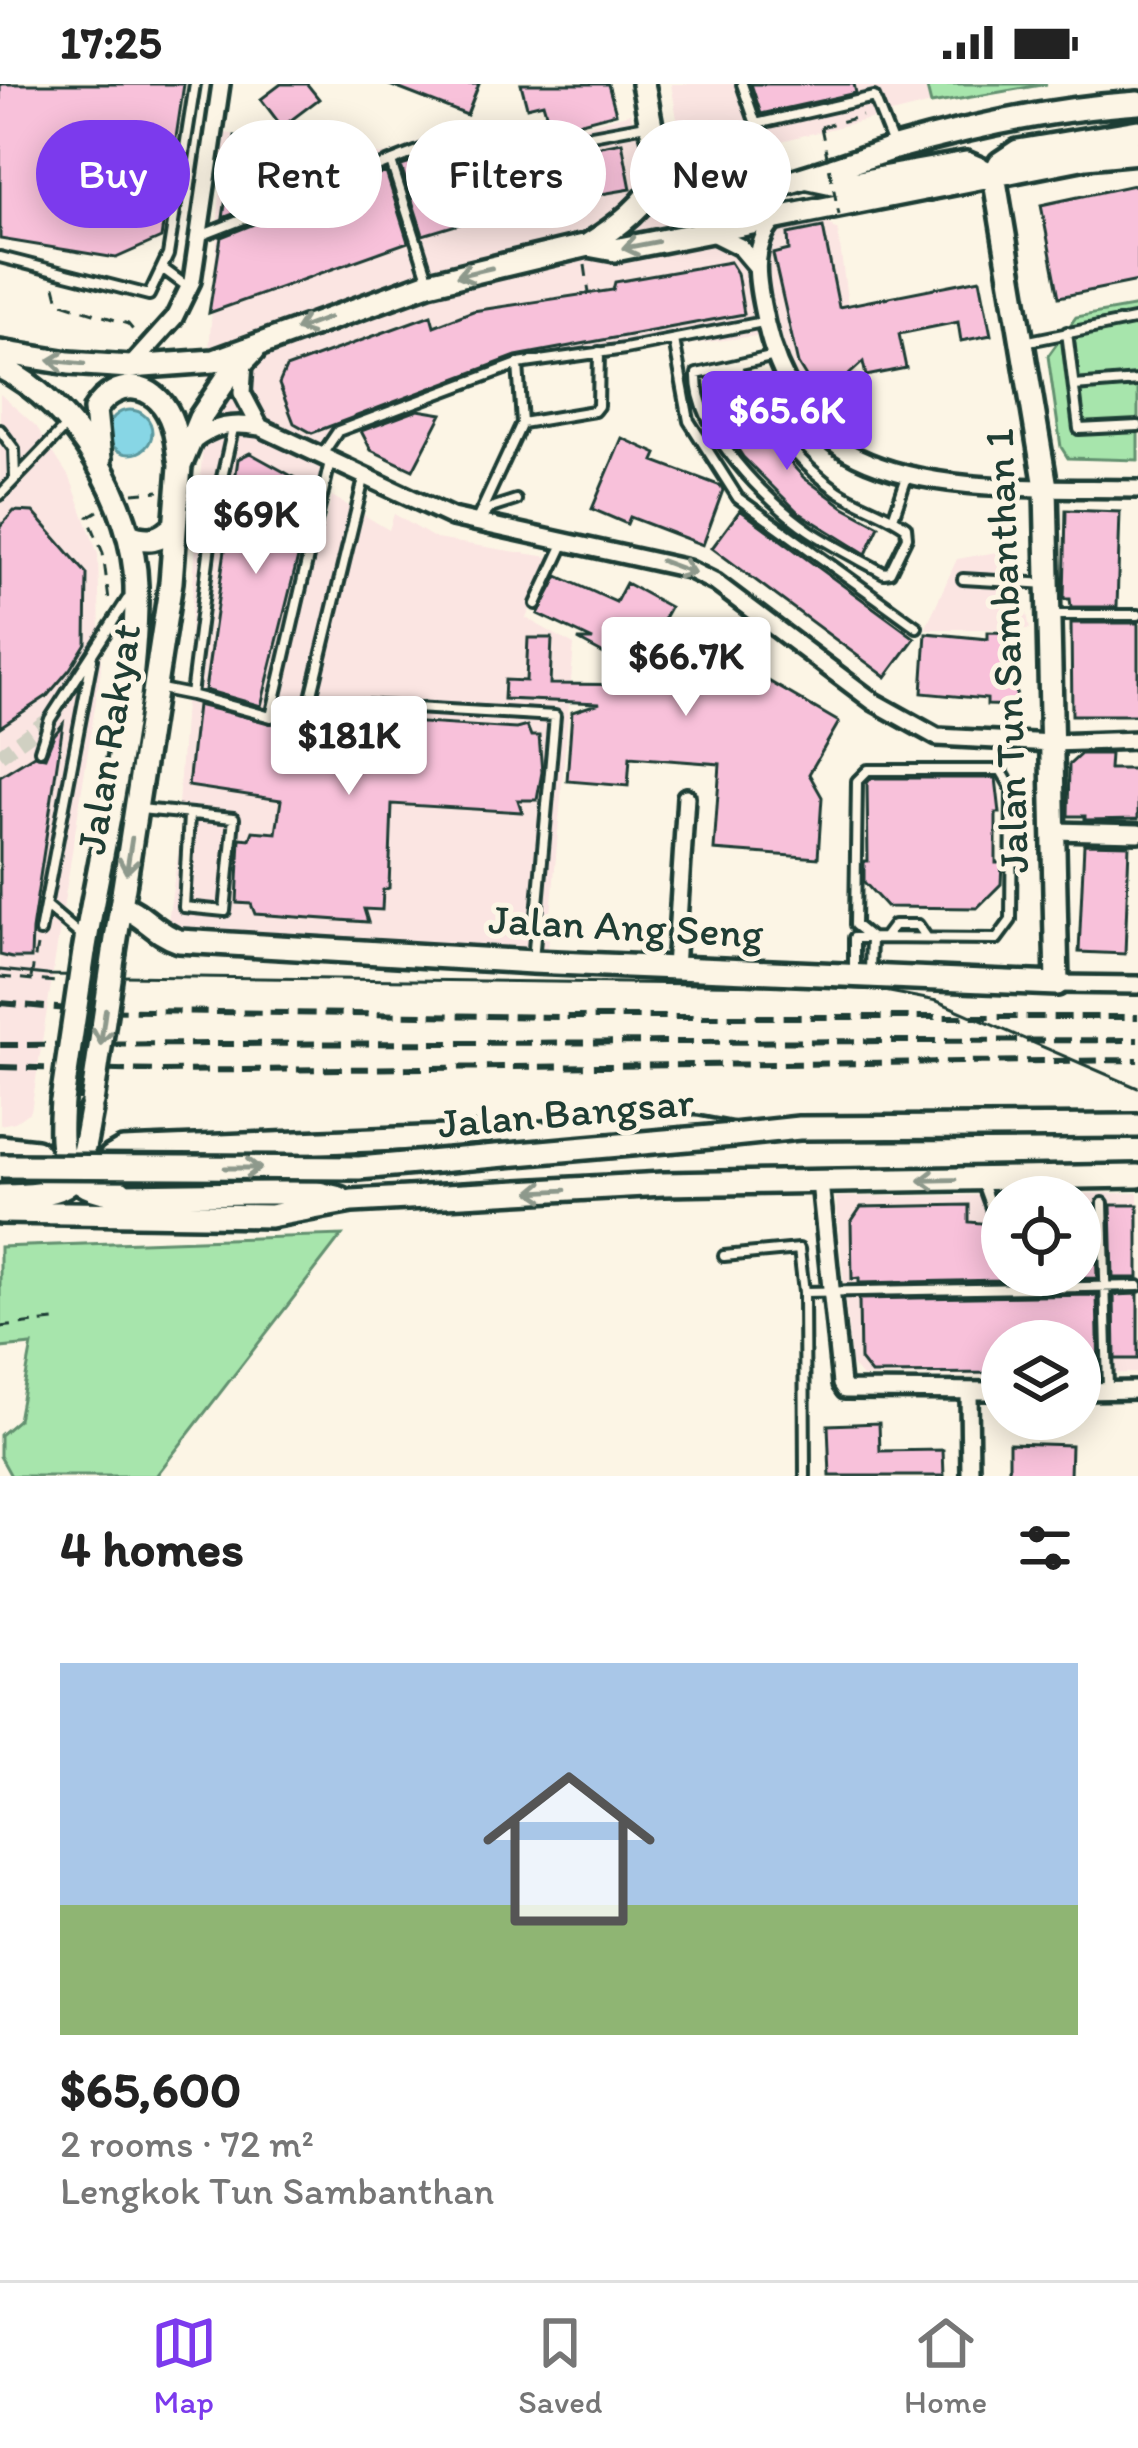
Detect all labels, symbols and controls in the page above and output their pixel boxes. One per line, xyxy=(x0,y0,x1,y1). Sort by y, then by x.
text: 17:25 xyxy=(60,15,162,69)
chip: Buy xyxy=(36,120,190,228)
chip: Rent xyxy=(214,120,382,228)
chip: Filters xyxy=(406,120,606,228)
chip: New xyxy=(630,120,791,228)
one-way arrow xyxy=(622,235,661,257)
one-way arrow xyxy=(455,262,493,284)
one-way arrow xyxy=(294,315,331,336)
one-way arrow xyxy=(47,350,86,373)
pin: $65.6K xyxy=(689,371,885,473)
text: $65.6K xyxy=(729,386,845,433)
street label: Jalan Tun Sambanthan 1 xyxy=(973,428,1039,874)
pin: $69K xyxy=(185,475,327,577)
text: $69K xyxy=(213,490,299,537)
one-way arrow xyxy=(659,557,696,579)
pin: $66.7K xyxy=(588,617,784,719)
street label: Jalan Rakyat xyxy=(65,620,151,858)
text: $66.7K xyxy=(629,632,743,679)
pin: $181K xyxy=(265,696,433,798)
text: $181K xyxy=(298,711,400,758)
one-way arrow xyxy=(117,836,140,875)
street label: Jalan Ang Seng xyxy=(487,893,765,959)
one-way arrow xyxy=(91,1007,114,1046)
street label: Jalan Bangsar xyxy=(436,1075,696,1149)
one-way arrow xyxy=(223,1157,262,1179)
one-way arrow xyxy=(918,1168,957,1191)
map controls xyxy=(981,1176,1101,1440)
button: locate xyxy=(981,1176,1101,1296)
one-way arrow xyxy=(528,1180,567,1203)
button: layers xyxy=(981,1320,1101,1440)
icon: filters xyxy=(1012,1515,1078,1581)
text: 4 homes xyxy=(60,1518,244,1579)
icon: home xyxy=(461,1741,677,1957)
text: $65,600 xyxy=(60,2059,242,2120)
text: 2 rooms · 72 m² xyxy=(60,2120,314,2167)
text: Lengkok Tun Sambanthan xyxy=(60,2167,494,2214)
tab: Map xyxy=(151,2310,217,2421)
tab: Saved xyxy=(518,2310,603,2421)
tab: Home xyxy=(904,2310,987,2421)

